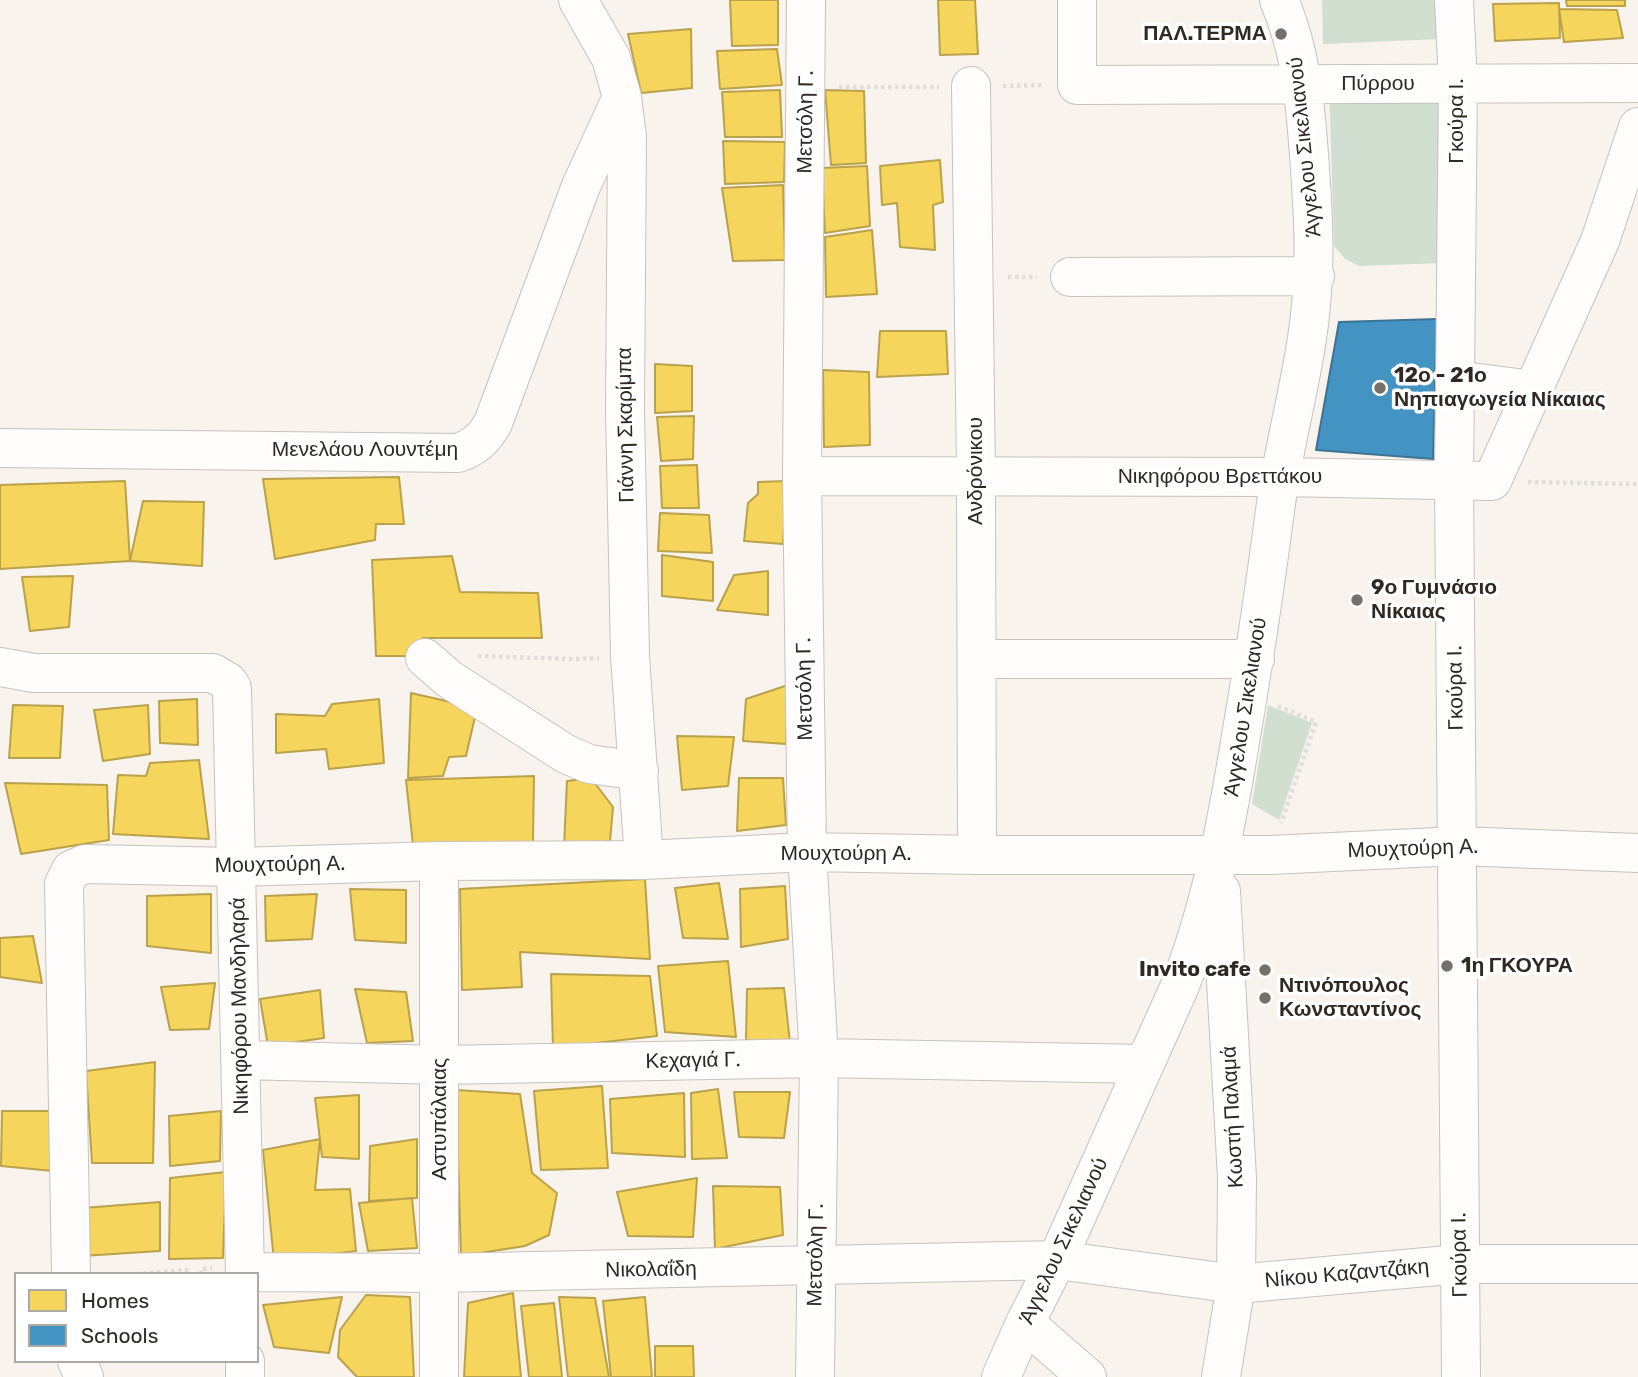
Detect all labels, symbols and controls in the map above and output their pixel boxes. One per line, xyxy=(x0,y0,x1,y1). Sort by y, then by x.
place label: ΠΑΛ.ΤΕΡΜΑ xyxy=(1143,21,1267,47)
marker: ΠΑΛ.ΤΕΡΜΑ xyxy=(1273,26,1289,42)
street label: Άγγελου Σικελιανού xyxy=(1283,56,1327,238)
street label: Μετσόλη Γ. xyxy=(793,70,819,174)
street label: Πύρρου xyxy=(1341,71,1415,97)
street label: Γκούρα Ι. xyxy=(1444,78,1470,164)
street label: Γιάννη Σκαρίμπα xyxy=(612,347,640,503)
place label: 12ο - 21ο Νηπιαγωγεία Νίκαιας xyxy=(1394,363,1606,413)
marker: 12ο - 21ο Νηπιαγωγεία Νίκαιας xyxy=(1372,380,1388,396)
street label: Ανδρόνικου xyxy=(963,417,989,525)
street label: Μενελάου Λουντέμη xyxy=(272,437,458,463)
street label: Νικηφόρου Βρεττάκου xyxy=(1118,464,1322,490)
place label: 9ο Γυμνάσιο Νίκαιας xyxy=(1371,575,1497,625)
marker: 9ο Γυμνάσιο Νίκαιας xyxy=(1349,592,1365,608)
street label: Άγγελου Σικελιανού xyxy=(1219,616,1273,798)
street label: Μετσόλη Γ. xyxy=(792,637,818,741)
street label: Γκούρα Ι. xyxy=(1443,645,1469,731)
street label: Μουχτούρη Α. xyxy=(1347,834,1479,864)
street label: Μουχτούρη Α. xyxy=(781,841,911,867)
street label: Μουχτούρη Α. xyxy=(214,851,346,879)
street label: Νικηφόρου Μανδηλαρά xyxy=(226,897,254,1115)
place label: 1η ΓΚΟΥΡΑ xyxy=(1461,953,1573,979)
place label: Invito cafe xyxy=(1139,957,1251,983)
marker: 1η ΓΚΟΥΡΑ xyxy=(1439,958,1455,974)
marker: Invito cafe xyxy=(1257,962,1273,978)
place label: Ντινόπουλος Κωνσταντίνος xyxy=(1279,973,1421,1023)
marker: Ντινόπουλος Κωνσταντίνος xyxy=(1257,990,1273,1006)
street label: Κωστή Παλαμά xyxy=(1217,1045,1249,1189)
street label: Κεχαγιά Γ. xyxy=(645,1048,741,1074)
street label: Αστυπάλαιας xyxy=(427,1058,453,1180)
street label: Άγγελου Σικελιανού xyxy=(1014,1154,1114,1328)
street label: Μετσόλη Γ. xyxy=(803,1203,829,1307)
street label: Γκούρα Ι. xyxy=(1447,1212,1473,1298)
street label: Νίκου Καζαντζάκη xyxy=(1264,1254,1430,1294)
street label: Νικολαΐδη xyxy=(605,1257,697,1283)
legend xyxy=(14,1272,259,1363)
text: Homes xyxy=(81,1288,149,1313)
text: Schools xyxy=(81,1323,158,1348)

